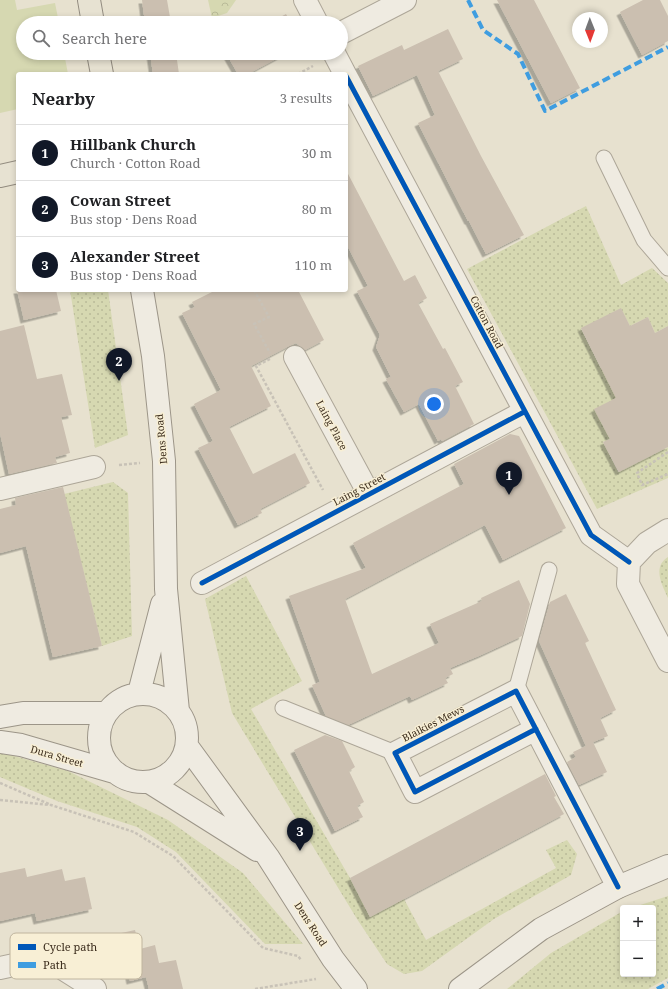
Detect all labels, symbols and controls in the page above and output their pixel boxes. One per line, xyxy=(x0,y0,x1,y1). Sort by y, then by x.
north arrow xyxy=(572,12,608,48)
search box xyxy=(16,16,348,60)
icon: search xyxy=(30,27,52,49)
text: Search here xyxy=(62,28,147,48)
text: Nearby xyxy=(32,87,95,110)
text: 3 results xyxy=(280,89,332,107)
text: Hillbank Church xyxy=(70,134,196,154)
text: 1 xyxy=(41,144,49,162)
text: 30 m xyxy=(302,144,332,162)
text: Church · Cotton Road xyxy=(70,154,201,172)
text: Cowan Street xyxy=(70,190,171,210)
text: 2 xyxy=(41,200,49,218)
text: 80 m xyxy=(302,200,332,218)
text: Bus stop · Dens Road xyxy=(70,210,197,228)
text: Alexander Street xyxy=(70,246,200,266)
text: 3 xyxy=(41,256,49,274)
text: 110 m xyxy=(295,256,332,274)
text: Bus stop · Dens Road xyxy=(70,266,197,284)
street label: Cotton Road xyxy=(467,293,507,351)
pin: 2 xyxy=(106,348,132,381)
your location xyxy=(424,394,444,414)
street label: Laing Place xyxy=(313,398,351,452)
street label: Dens Road xyxy=(152,413,170,465)
pin: 1 xyxy=(496,462,522,495)
street label: Laing Street xyxy=(330,469,388,509)
street label: Blaikies Mews xyxy=(400,701,467,745)
street label: Dura Street xyxy=(29,742,85,770)
pin: 3 xyxy=(287,818,313,851)
street label: Dens Road xyxy=(291,899,331,949)
map controls xyxy=(620,905,656,977)
button: + xyxy=(620,905,656,941)
legend xyxy=(10,933,142,979)
text: Cycle path xyxy=(43,939,97,954)
button: − xyxy=(620,941,656,977)
text: Path xyxy=(43,957,67,972)

